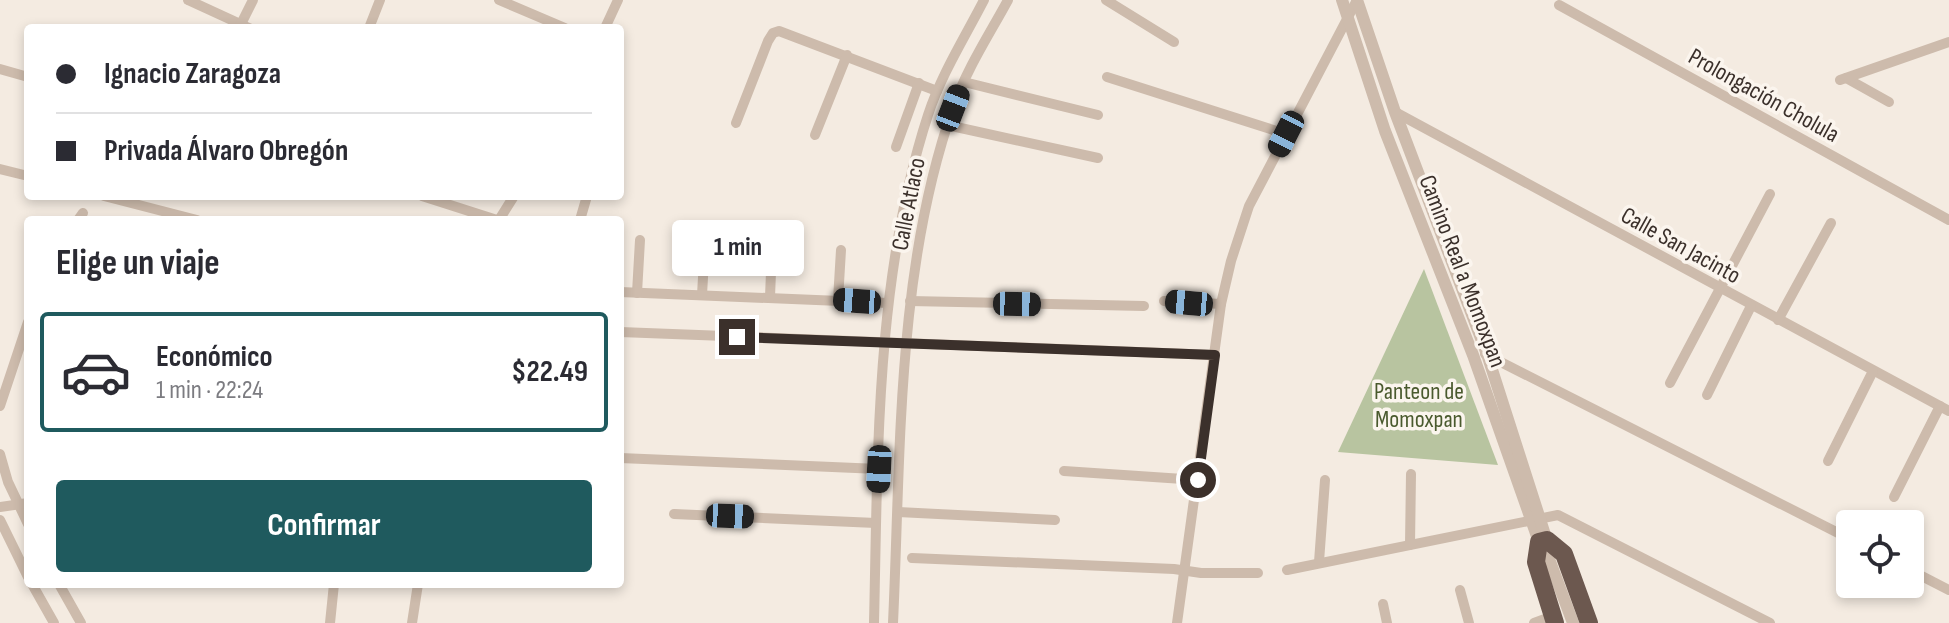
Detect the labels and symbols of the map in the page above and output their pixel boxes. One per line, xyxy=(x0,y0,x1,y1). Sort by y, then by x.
street label: Prolongación Cholula xyxy=(1683,42,1844,149)
car xyxy=(933,81,973,135)
car xyxy=(1264,107,1308,161)
street label: Calle Atlaco xyxy=(885,155,932,253)
street label: Camino Real a Momoxpan xyxy=(1413,171,1512,371)
street label: Calle San Jacinto xyxy=(1616,201,1746,290)
callout: 1 min xyxy=(671,221,803,277)
car xyxy=(832,287,882,315)
car xyxy=(1164,289,1214,317)
car xyxy=(993,292,1041,316)
route end xyxy=(719,319,755,355)
park label: Panteon de Momoxpan xyxy=(1374,377,1464,434)
car xyxy=(866,444,892,494)
route start xyxy=(1180,462,1216,498)
car xyxy=(706,503,754,529)

